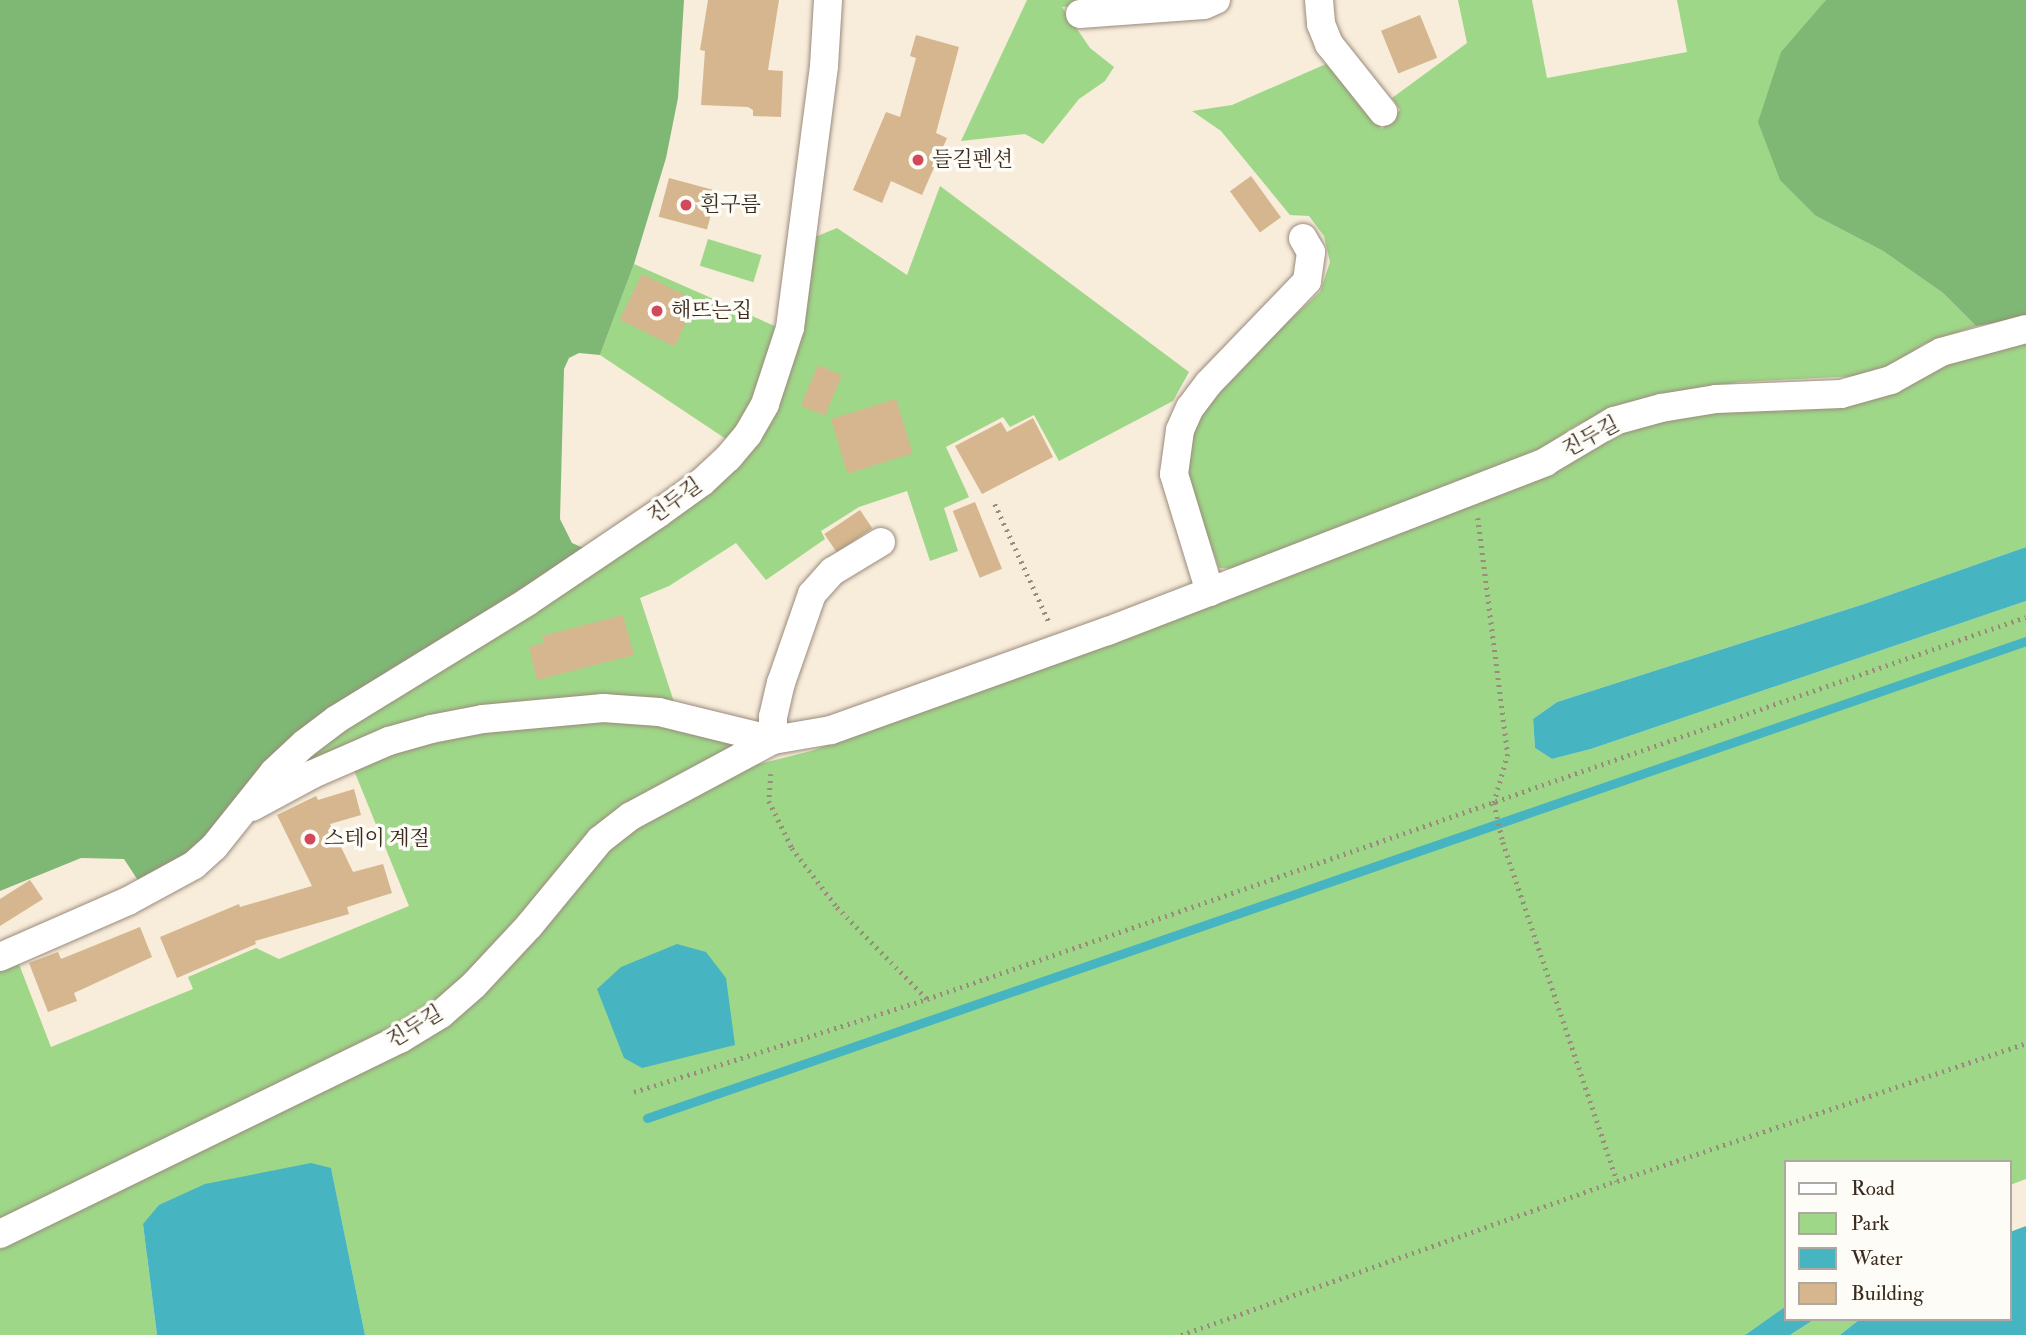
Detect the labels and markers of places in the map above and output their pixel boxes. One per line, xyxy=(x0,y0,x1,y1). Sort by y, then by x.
place label: 들길펜션 xyxy=(932,147,1013,173)
marker: 들길펜션 xyxy=(910,152,926,168)
place label: 흰구름 xyxy=(700,192,761,218)
marker: 흰구름 xyxy=(678,197,694,213)
place label: 해뜨는집 xyxy=(671,298,752,324)
marker: 해뜨는집 xyxy=(649,303,665,319)
place label: 스테이 계절 xyxy=(324,826,430,852)
marker: 스테이 계절 xyxy=(302,831,318,847)

